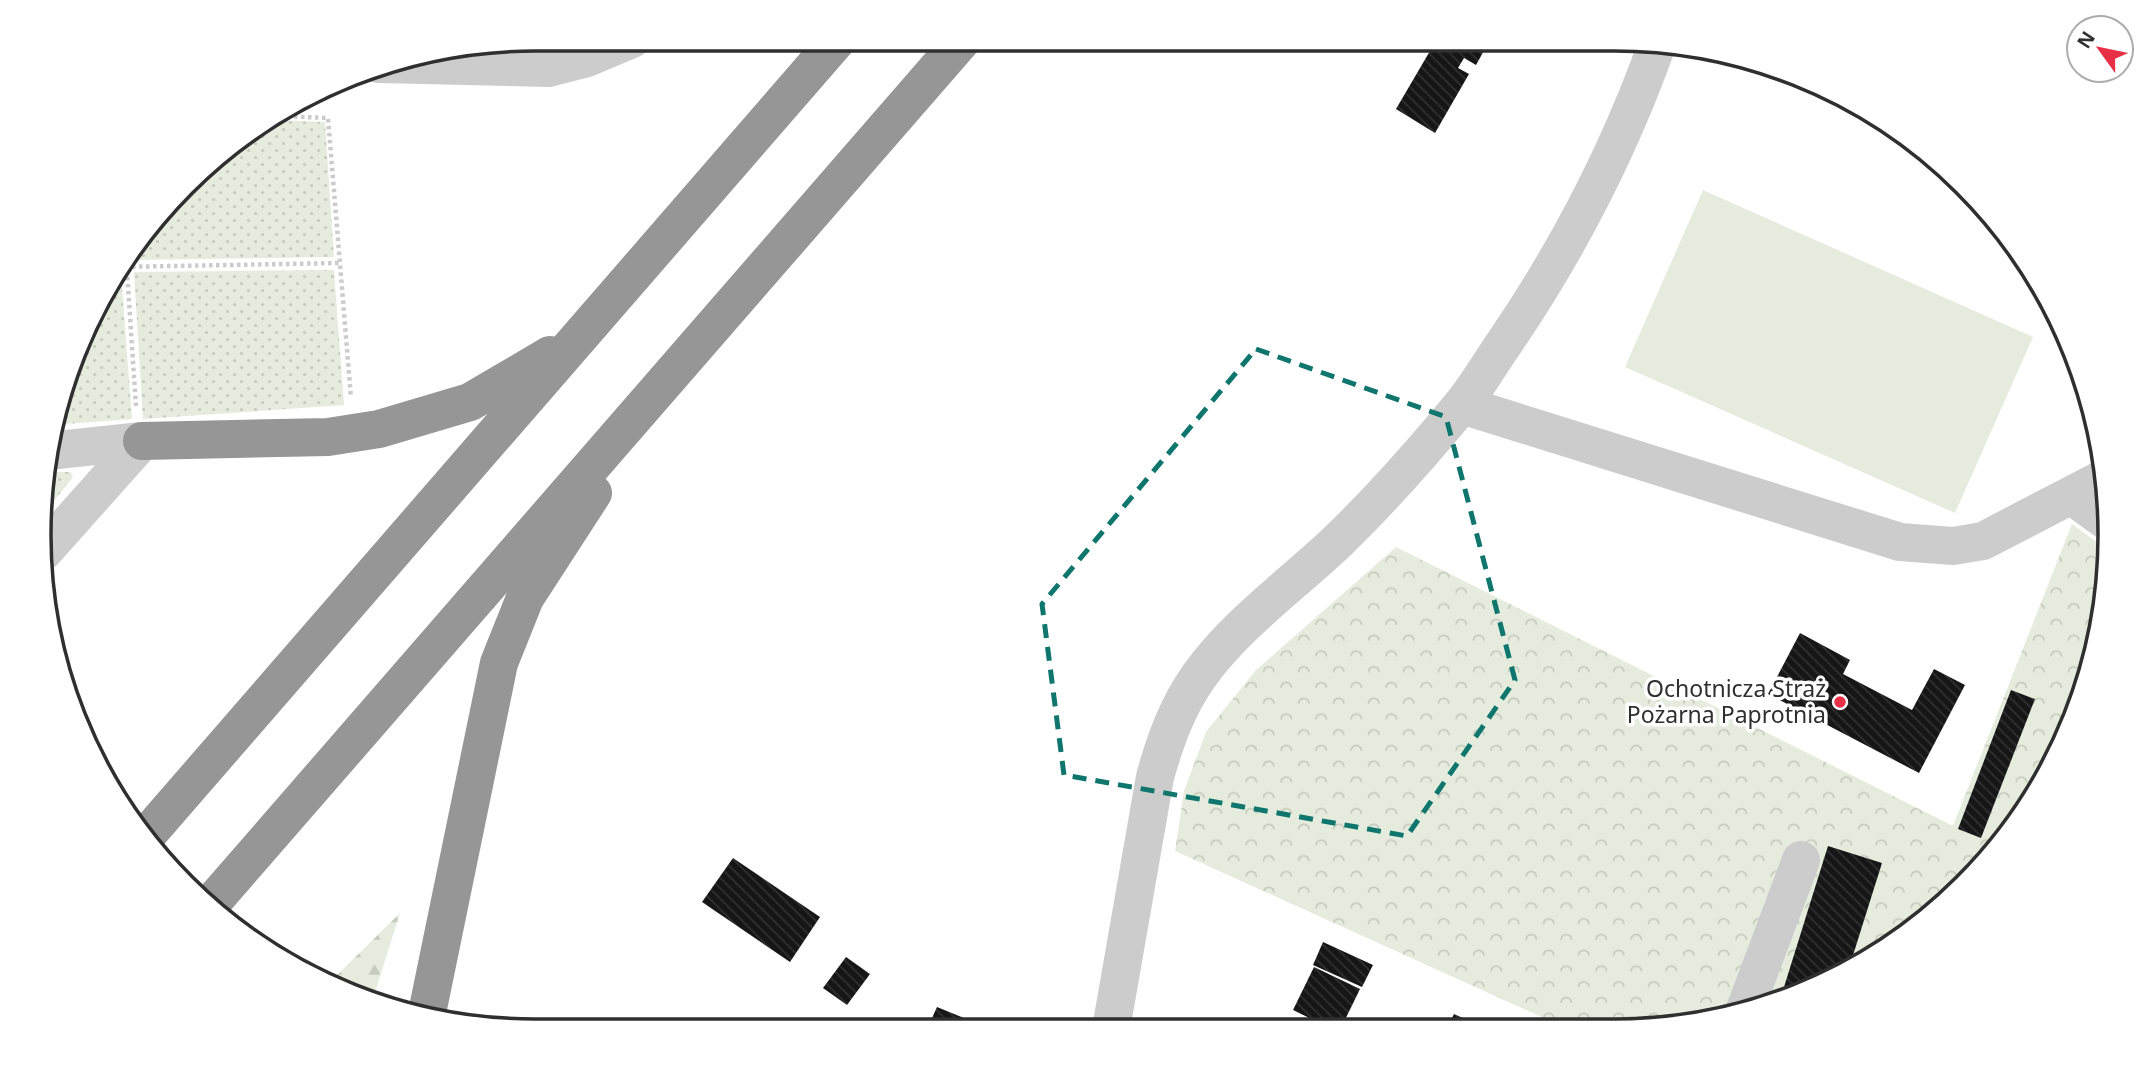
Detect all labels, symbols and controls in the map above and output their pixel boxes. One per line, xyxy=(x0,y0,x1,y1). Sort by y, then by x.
north arrow xyxy=(2065,14,2135,84)
text: N xyxy=(2071,26,2101,53)
place label: Ochotnicza Straż Pożarna Paprotnia xyxy=(1627,672,1826,730)
marker: Ochotnicza Straż Pożarna Paprotnia xyxy=(1832,694,1848,710)

